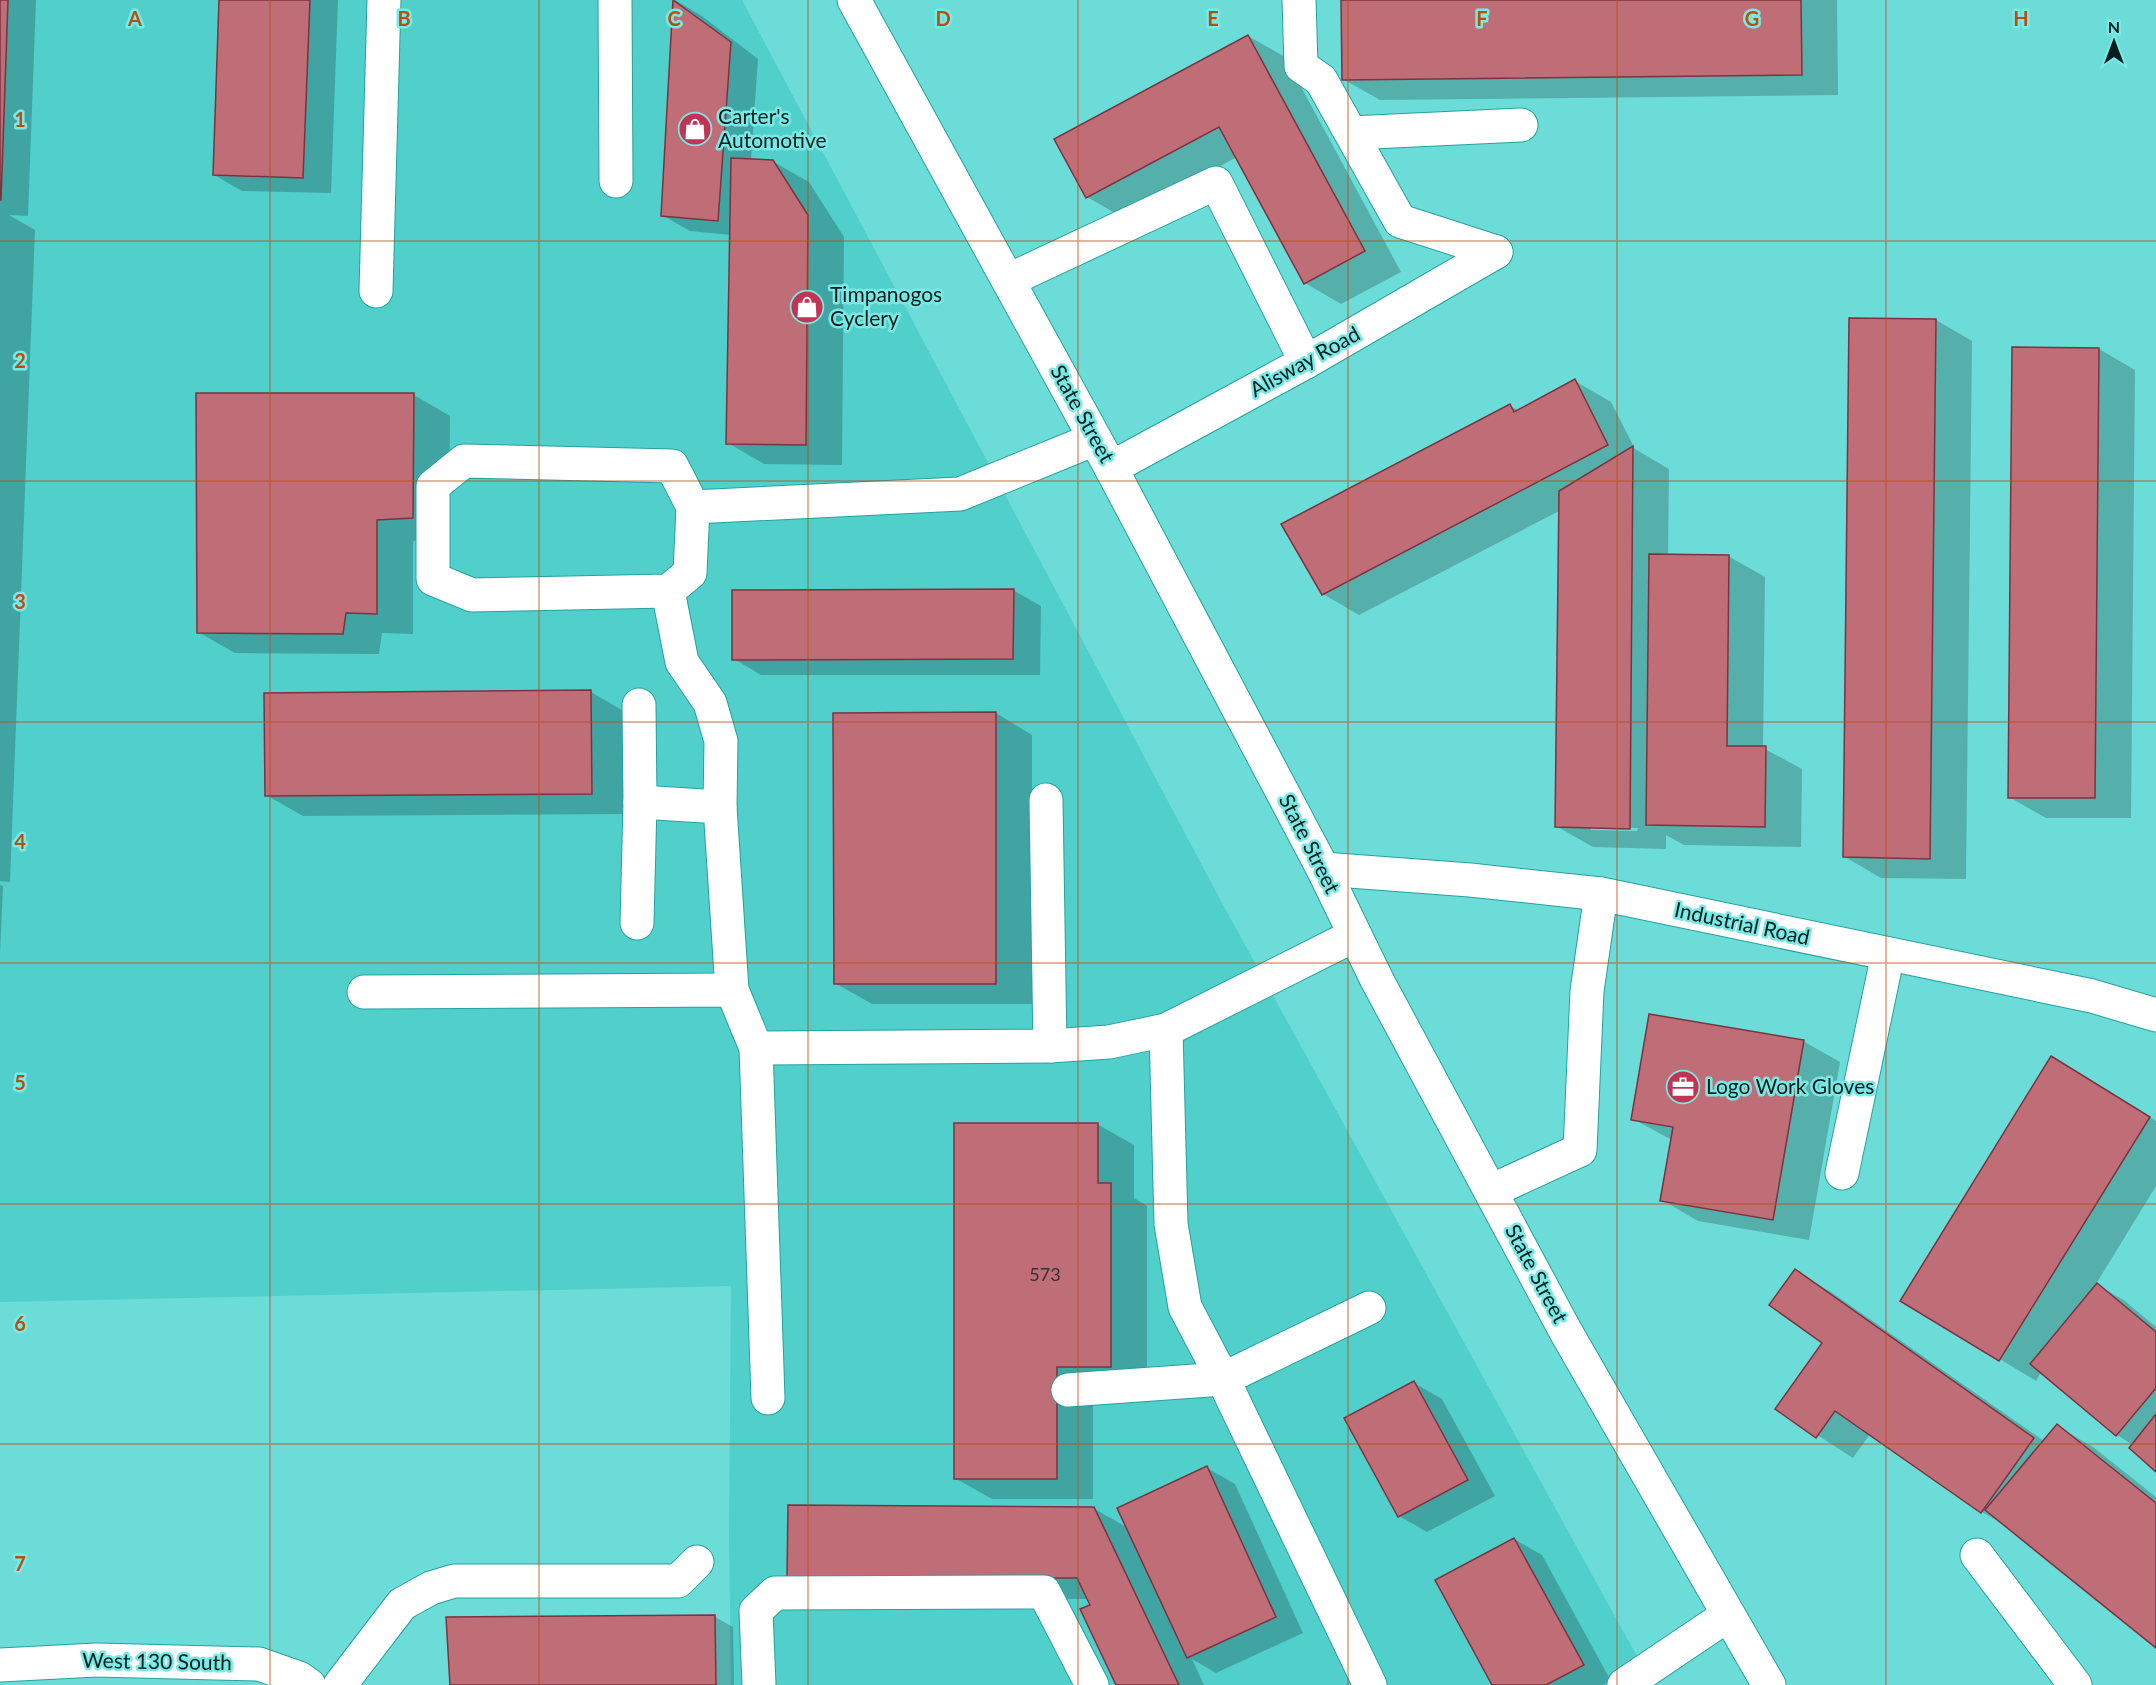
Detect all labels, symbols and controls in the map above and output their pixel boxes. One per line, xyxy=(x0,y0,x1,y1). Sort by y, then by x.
text: A xyxy=(127,6,142,30)
text: B xyxy=(397,6,411,30)
text: C xyxy=(667,6,681,30)
text: D xyxy=(935,6,951,30)
text: E xyxy=(1207,6,1219,30)
text: F xyxy=(1476,6,1488,30)
text: G xyxy=(1745,6,1759,30)
text: H xyxy=(2013,6,2029,30)
north arrow xyxy=(2084,12,2144,72)
text: N xyxy=(2108,17,2120,36)
place label: Carter's Automotive xyxy=(718,103,827,152)
text: 1 xyxy=(14,107,26,131)
shop icon: Carter's Automotive xyxy=(677,111,713,147)
place label: Timpanogos Cyclery xyxy=(830,281,942,330)
shop icon: Timpanogos Cyclery xyxy=(789,289,825,325)
street label: Alisway Road xyxy=(1245,320,1364,401)
text: 2 xyxy=(14,348,26,372)
street label: State Street xyxy=(1046,360,1121,467)
text: 3 xyxy=(14,589,26,613)
street label: State Street xyxy=(1275,790,1346,898)
text: 4 xyxy=(14,829,26,853)
street label: Industrial Road xyxy=(1672,896,1812,949)
office icon: Logo Work Gloves xyxy=(1665,1069,1701,1105)
text: 5 xyxy=(14,1070,26,1094)
place label: Logo Work Gloves xyxy=(1706,1073,1874,1098)
street label: State Street xyxy=(1501,1220,1574,1327)
house number: 573 xyxy=(1029,1263,1061,1285)
text: 6 xyxy=(14,1311,26,1335)
text: 7 xyxy=(14,1551,26,1575)
street label: West 130 South xyxy=(82,1647,232,1674)

